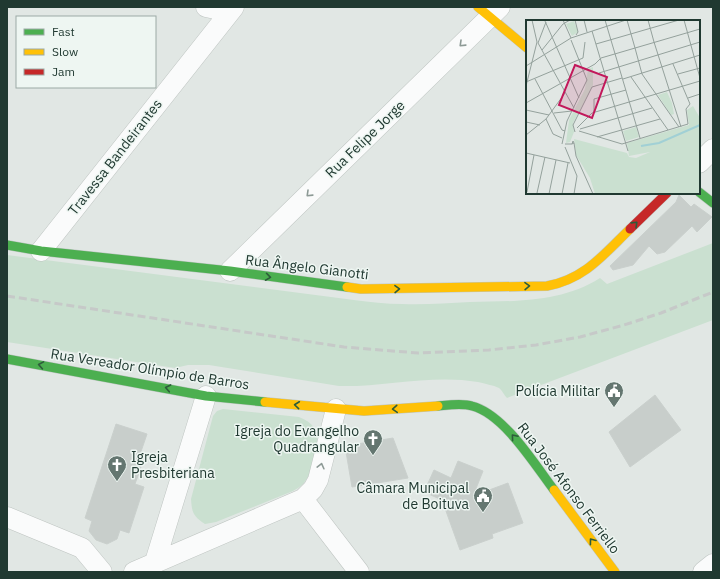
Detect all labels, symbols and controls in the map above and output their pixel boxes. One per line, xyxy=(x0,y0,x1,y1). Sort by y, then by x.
legend xyxy=(16,16,156,88)
inset map xyxy=(526,20,700,194)
text: Fast xyxy=(52,24,75,39)
one-way arrow xyxy=(459,40,467,47)
text: Slow xyxy=(52,44,78,59)
text: Jam xyxy=(52,64,75,79)
street label: Travessa Bandeirantes xyxy=(64,95,166,219)
street label: Rua Felipe Jorge xyxy=(321,96,409,182)
one-way arrow xyxy=(306,189,314,197)
one-way arrow xyxy=(630,221,638,229)
street label: Rua Ângelo Gianotti xyxy=(244,250,370,284)
one-way arrow xyxy=(265,272,271,281)
one-way arrow xyxy=(524,282,530,290)
one-way arrow xyxy=(394,284,400,293)
street label: Rua Vereador Olímpio de Barros xyxy=(49,344,251,394)
one-way arrow xyxy=(37,361,44,370)
public building icon: Polícia Militar xyxy=(603,380,625,408)
place label: Polícia Militar xyxy=(516,382,600,400)
one-way arrow xyxy=(165,385,172,393)
one-way arrow xyxy=(294,401,300,410)
one-way arrow xyxy=(392,404,398,413)
street label: Rua José Afonso Ferriello xyxy=(514,419,624,557)
place label: Igreja do Evangelho Quadrangular xyxy=(235,422,359,456)
church icon: Igreja do Evangelho Quadrangular xyxy=(362,428,384,456)
one-way arrow xyxy=(511,435,518,442)
place label: Igreja Presbiteriana xyxy=(131,448,215,482)
church icon: Igreja Presbiteriana xyxy=(106,454,128,482)
one-way arrow xyxy=(317,462,325,469)
place label: Câmara Municipal de Boituva xyxy=(357,479,470,513)
public building icon: Câmara Municipal de Boituva xyxy=(472,485,494,513)
one-way arrow xyxy=(590,538,597,545)

